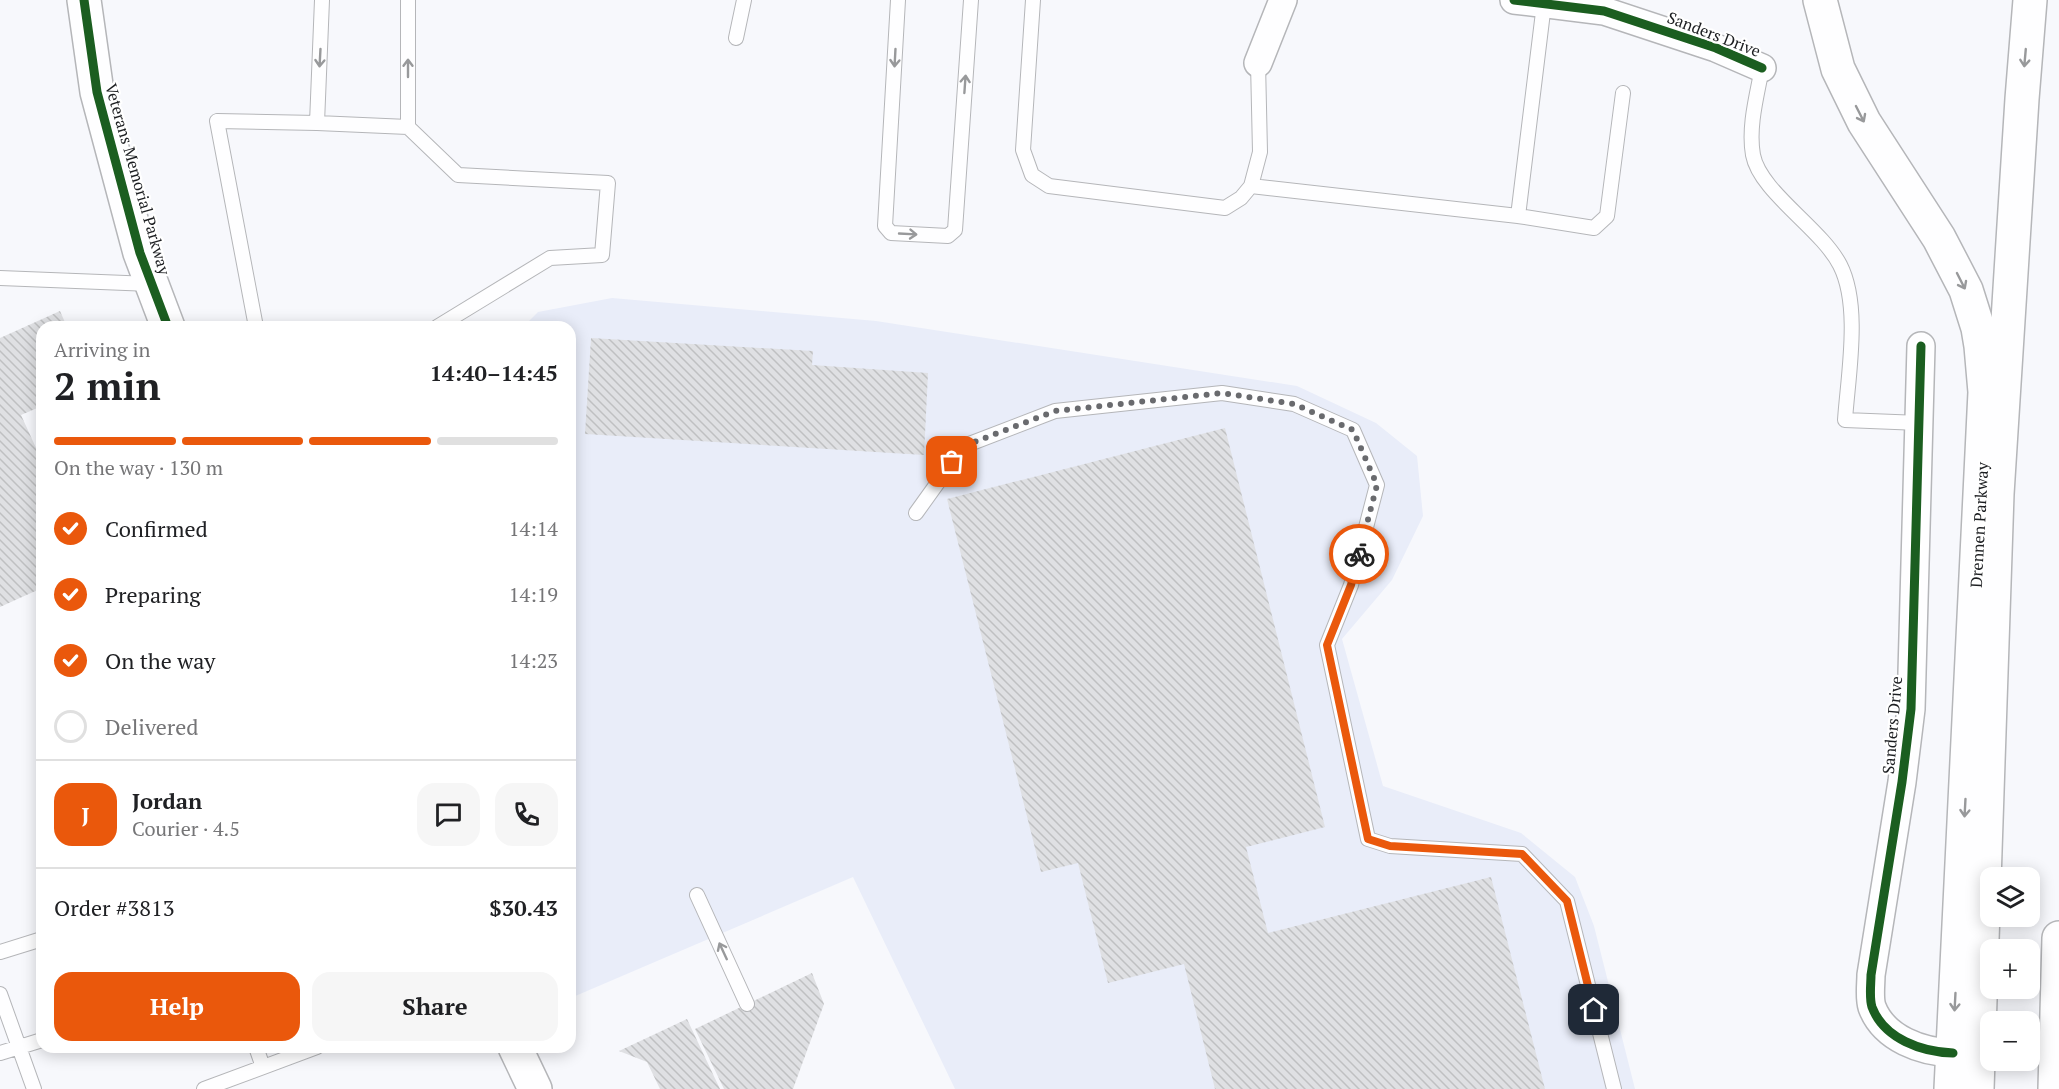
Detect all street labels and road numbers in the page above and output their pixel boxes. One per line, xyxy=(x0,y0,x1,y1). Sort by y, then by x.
street label: Sanders Drive xyxy=(1664,6,1764,62)
street label: Veterans Memorial Parkway xyxy=(100,81,176,278)
street label: Drennen Parkway xyxy=(1965,461,1993,588)
street label: Sanders Drive xyxy=(1877,675,1907,775)

